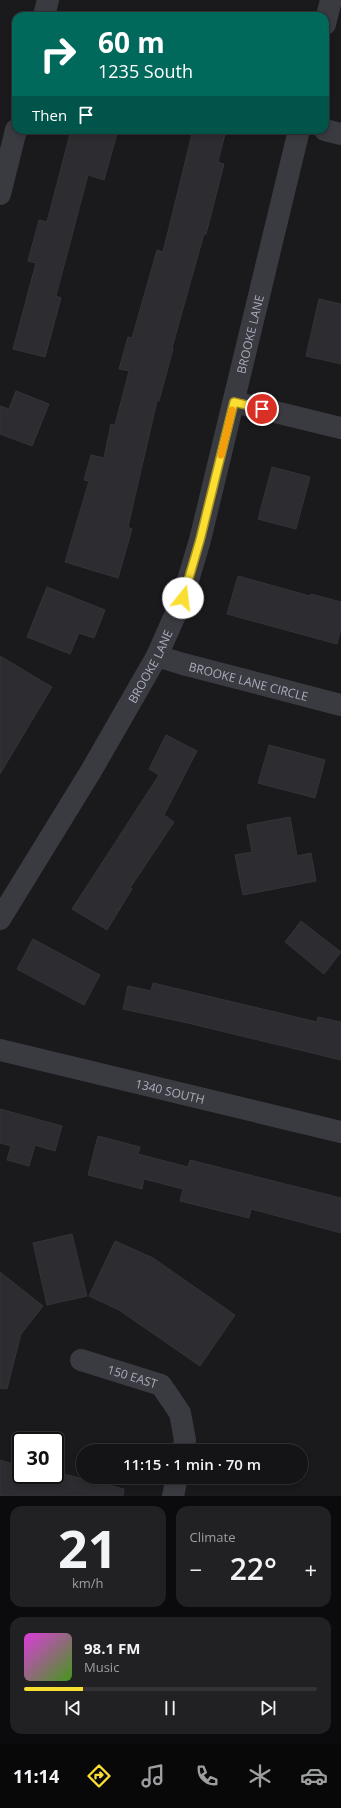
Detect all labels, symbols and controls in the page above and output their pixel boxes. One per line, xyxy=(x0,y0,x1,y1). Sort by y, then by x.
text: 60 m xyxy=(98,23,165,61)
icon: right xyxy=(32,28,84,80)
text: 1235 South xyxy=(98,59,193,83)
icon: arrive xyxy=(75,104,97,126)
text: Then xyxy=(32,105,67,125)
street label: BROOKE LANE xyxy=(232,293,267,375)
pin xyxy=(245,392,279,426)
icon: arrive xyxy=(251,398,273,420)
position arrow xyxy=(162,577,204,619)
street label: BROOKE LANE xyxy=(123,627,176,706)
street label: BROOKE LANE CIRCLE xyxy=(187,657,310,705)
street label: 1340 SOUTH xyxy=(134,1074,207,1107)
street label: 150 EAST xyxy=(106,1360,160,1392)
speed limit sign: 30 xyxy=(12,1432,64,1484)
text: 11:15 · 1 min · 70 m xyxy=(123,1454,261,1474)
text: 21 xyxy=(58,1512,117,1583)
text: Climate xyxy=(190,1528,235,1546)
text: 22° xyxy=(230,1548,277,1589)
text: − xyxy=(190,1554,202,1584)
text: + xyxy=(304,1554,317,1584)
text: km/h xyxy=(72,1574,104,1592)
text: 98.1 FM xyxy=(84,1638,140,1658)
text: Music xyxy=(84,1658,119,1676)
icon: previous xyxy=(62,1697,84,1719)
icon: pause xyxy=(159,1697,181,1719)
icon: next xyxy=(257,1697,279,1719)
icon: directions xyxy=(85,1762,113,1790)
icon: music xyxy=(139,1762,167,1790)
icon: phone xyxy=(193,1762,221,1790)
icon: climate xyxy=(246,1762,274,1790)
icon: car xyxy=(300,1762,328,1790)
text: 11:14 xyxy=(13,1764,59,1788)

